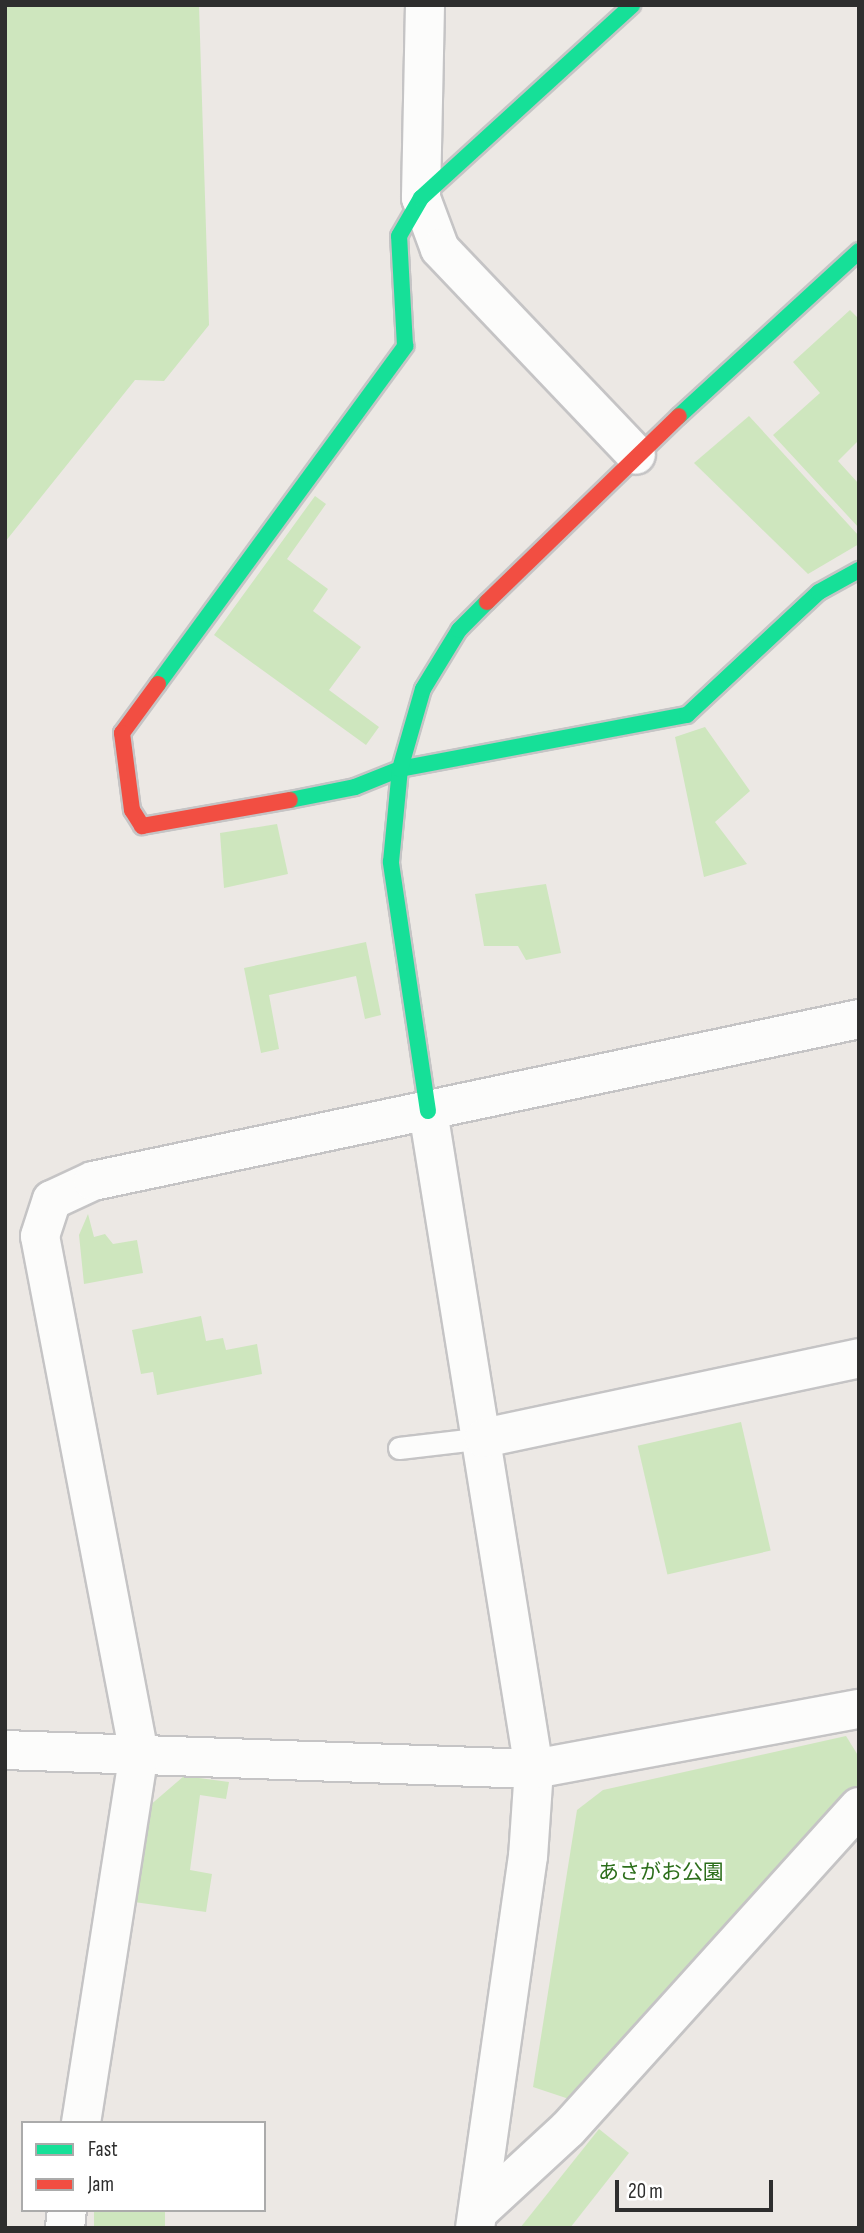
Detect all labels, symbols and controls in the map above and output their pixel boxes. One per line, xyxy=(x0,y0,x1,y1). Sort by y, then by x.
park label: あさがお公園 xyxy=(598,1860,724,1886)
legend xyxy=(21,2121,266,2212)
text: Fast xyxy=(88,2137,118,2162)
scale bar xyxy=(619,2166,776,2210)
text: Jam xyxy=(88,2172,114,2197)
text: 20 m xyxy=(628,2179,663,2204)

